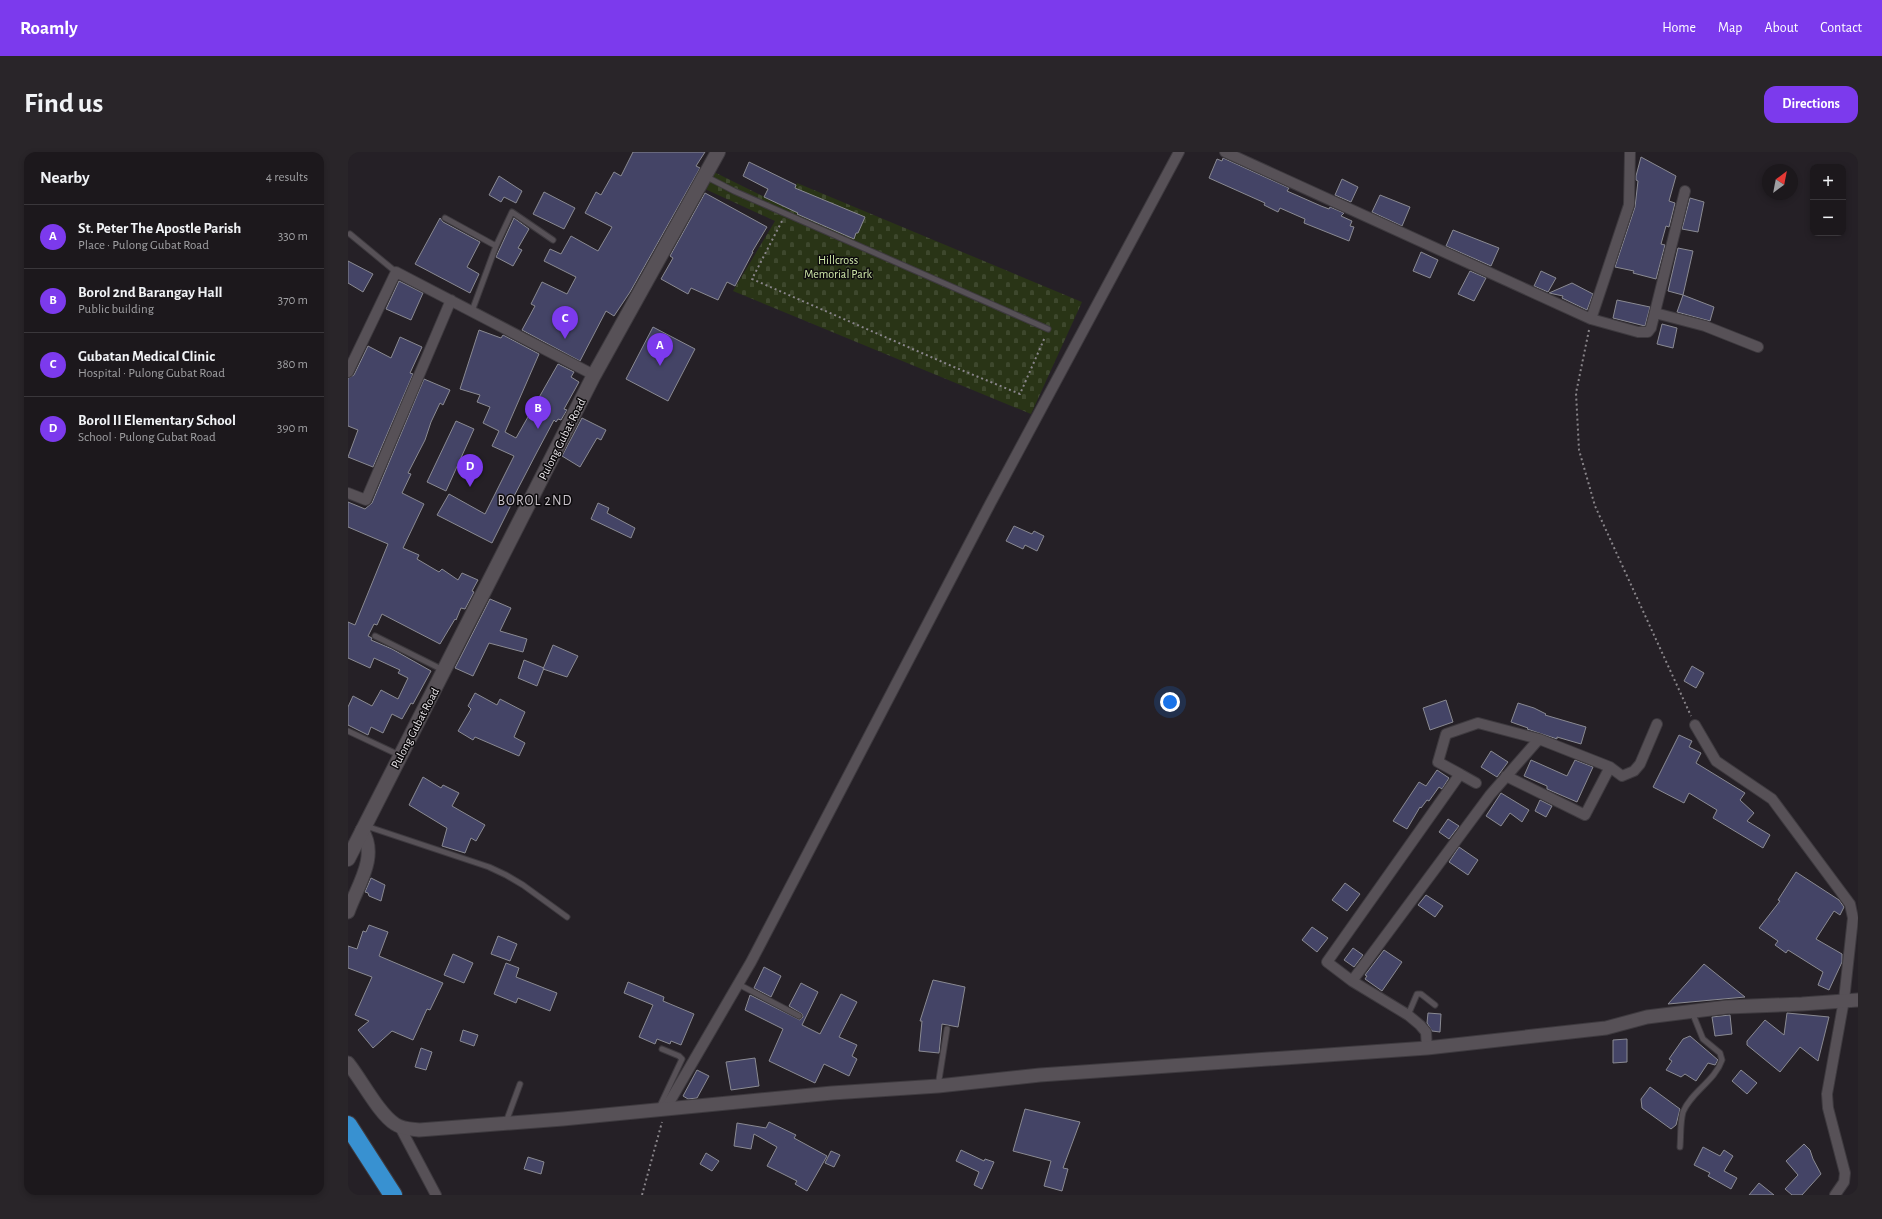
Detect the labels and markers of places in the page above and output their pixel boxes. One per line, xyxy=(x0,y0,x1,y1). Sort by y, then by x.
pin: C xyxy=(552,306,578,339)
pin: A xyxy=(647,333,673,366)
pin: B xyxy=(525,396,551,429)
pin: D xyxy=(457,454,483,487)

